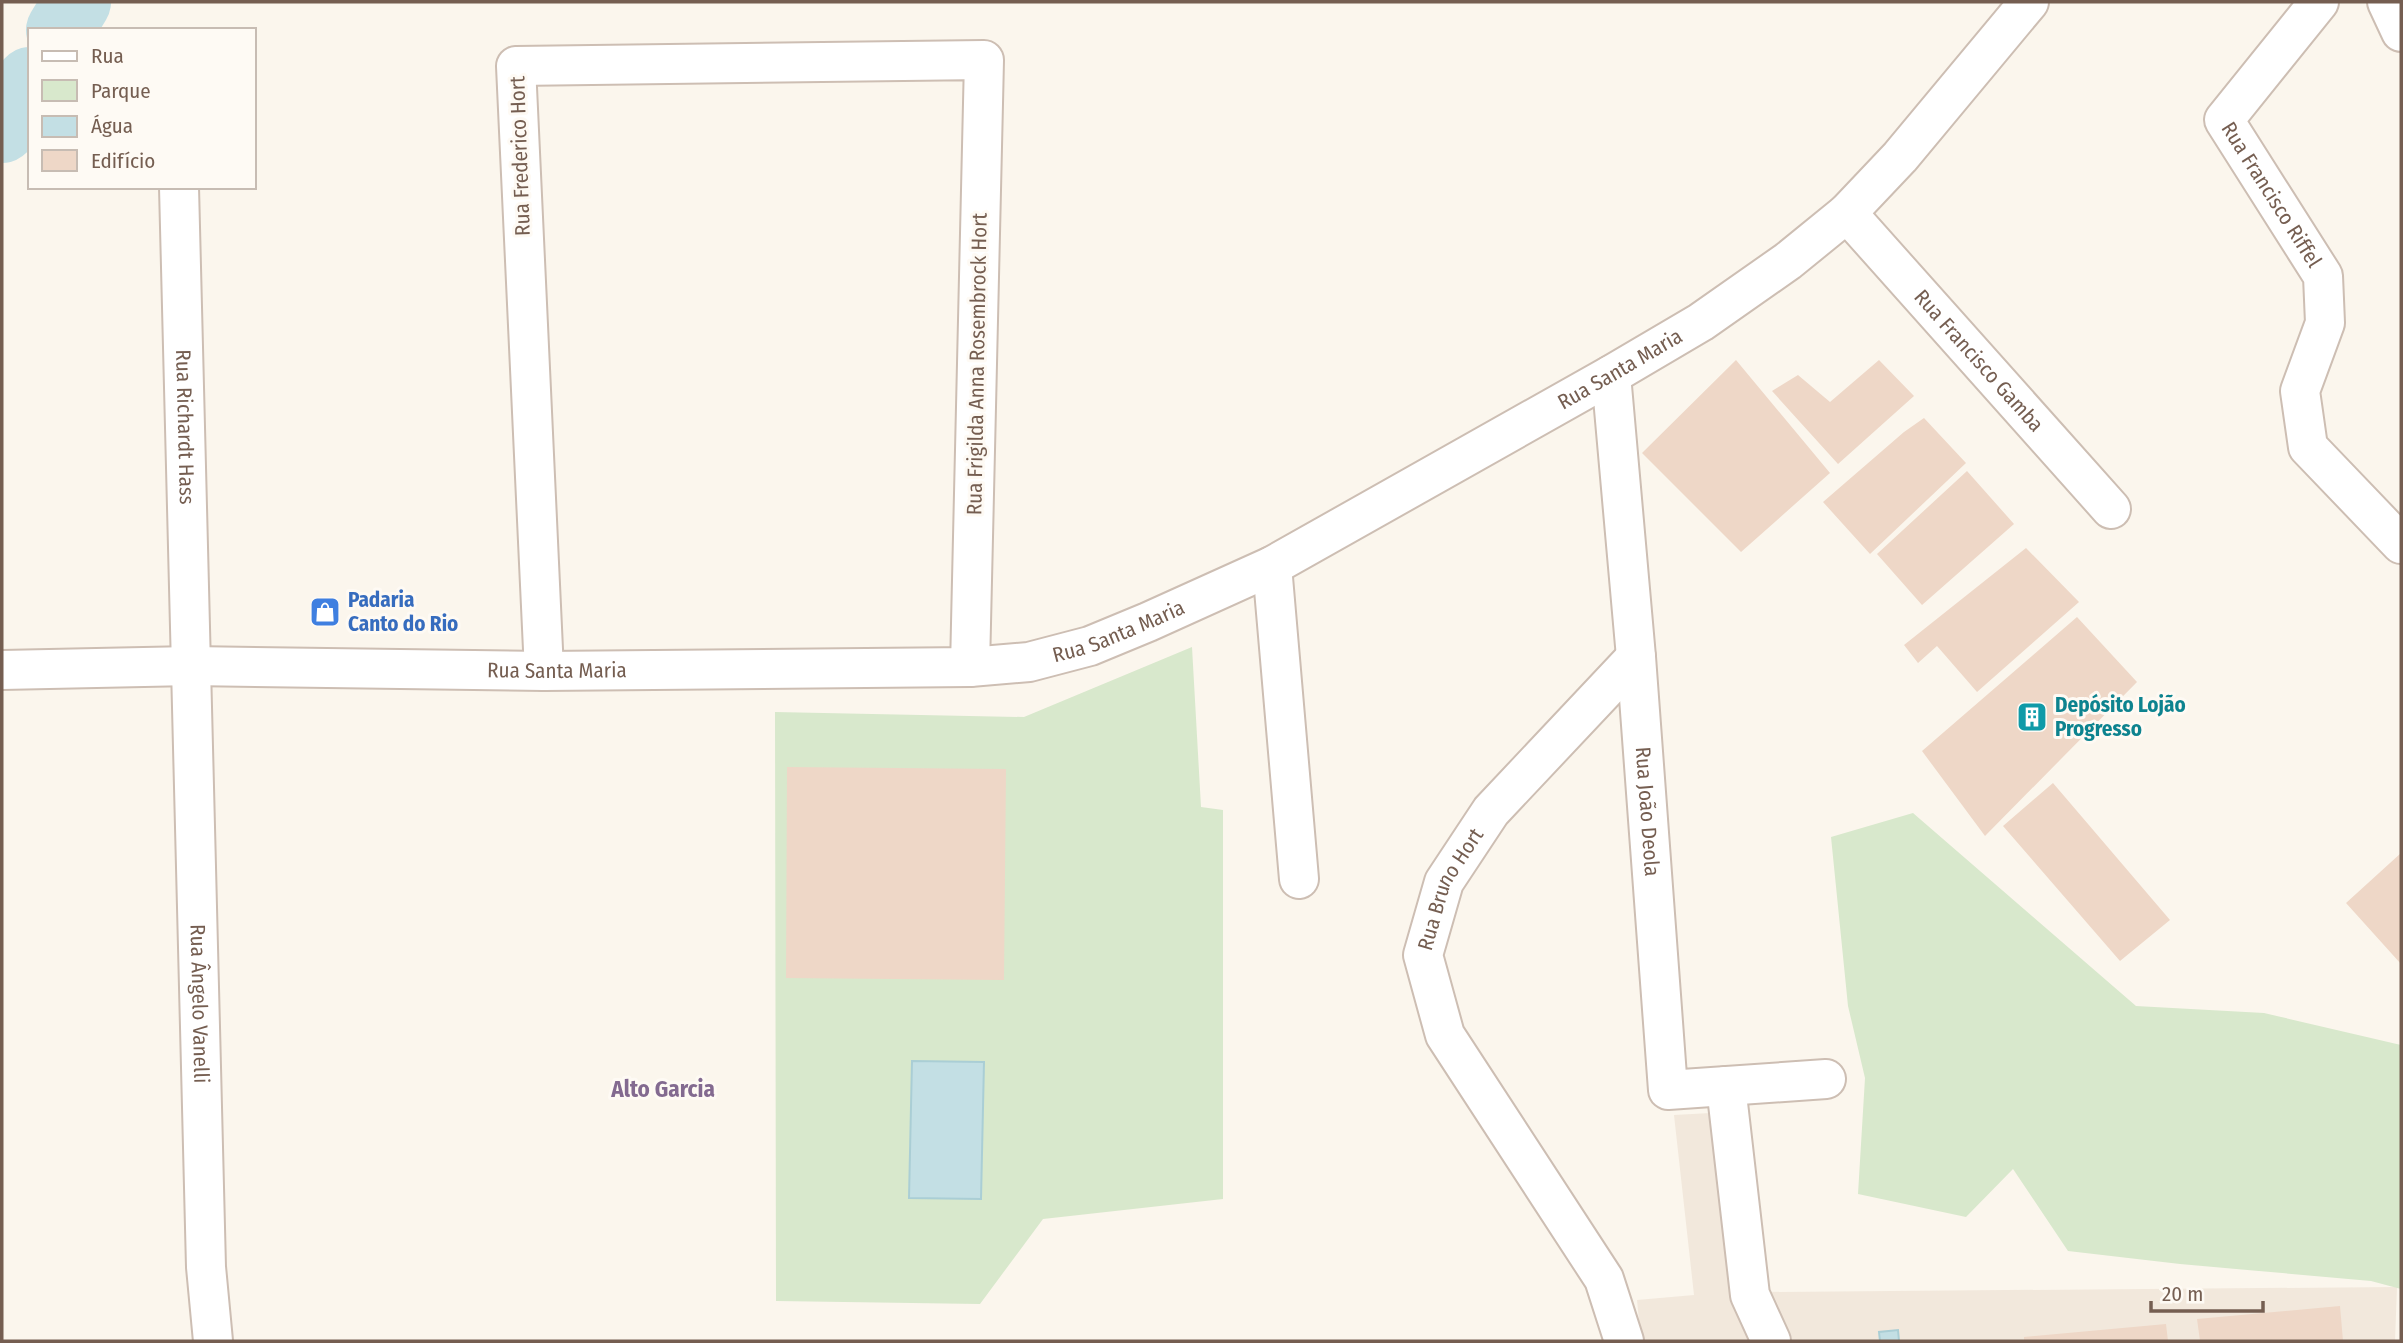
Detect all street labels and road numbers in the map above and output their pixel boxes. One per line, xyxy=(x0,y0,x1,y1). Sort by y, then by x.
street label: Rua Frederico Hort xyxy=(504,75,536,236)
street label: Rua Francisco Riffel xyxy=(2216,117,2327,273)
street label: Rua Frigilda Anna Rosembrock Hort xyxy=(961,212,993,515)
street label: Rua Francisco Gamba xyxy=(1909,284,2049,437)
street label: Rua Santa Maria xyxy=(1553,323,1687,415)
street label: Rua Richardt Hass xyxy=(170,349,200,505)
street label: Rua Santa Maria xyxy=(1050,594,1189,668)
street label: Rua Santa Maria xyxy=(487,657,627,684)
street label: Rua João Deola xyxy=(1630,746,1665,877)
street label: Rua Bruno Hort xyxy=(1412,823,1489,953)
street label: Rua Ângelo Vanelli xyxy=(184,924,214,1084)

